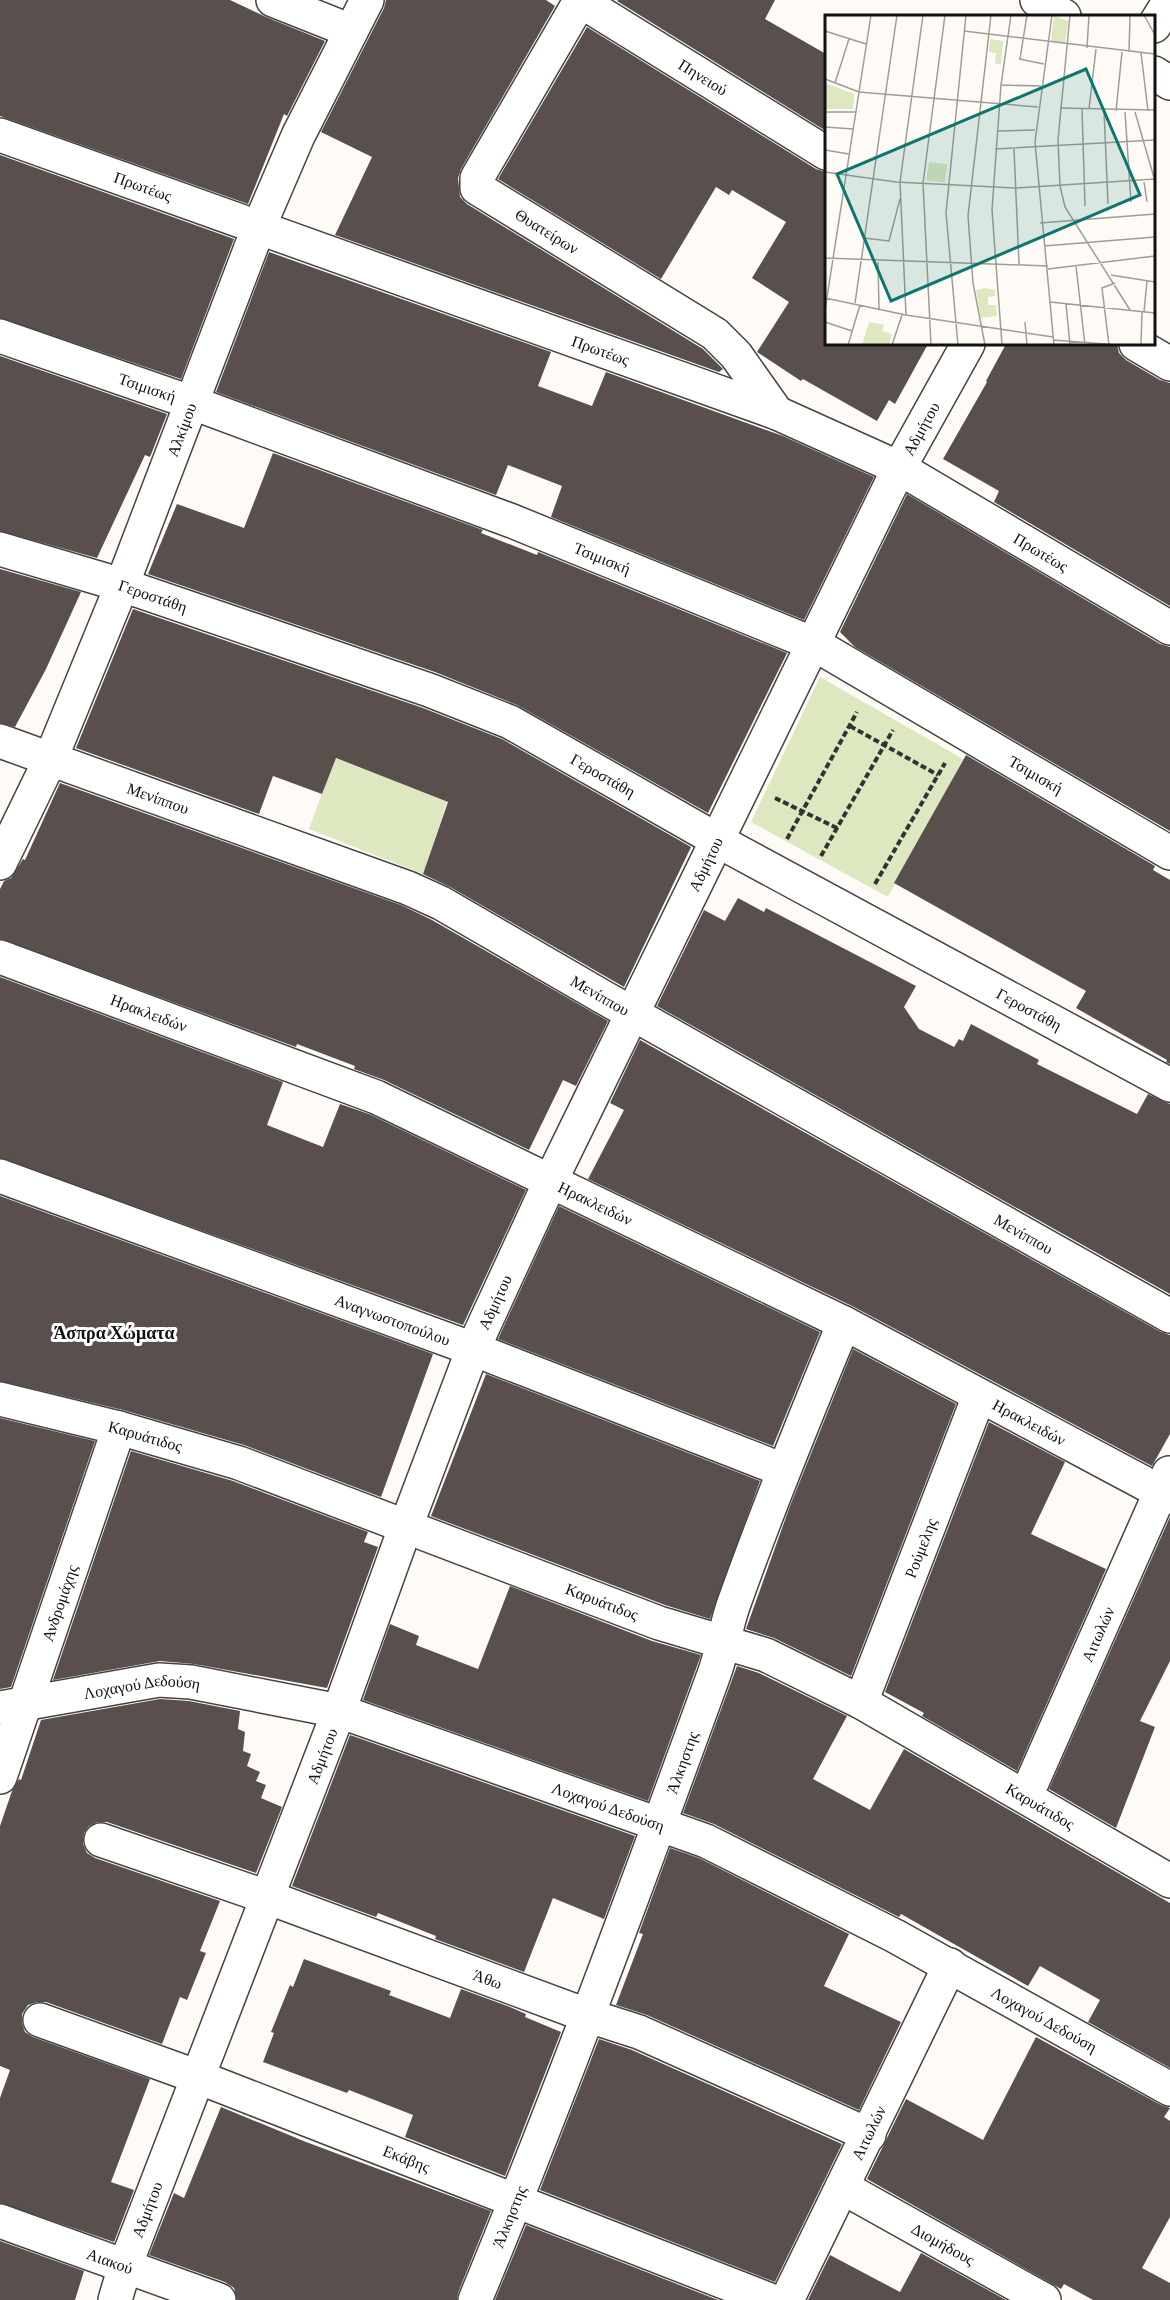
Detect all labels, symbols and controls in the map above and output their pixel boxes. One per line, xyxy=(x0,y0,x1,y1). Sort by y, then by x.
inset map xyxy=(825,15,1155,345)
street label: Πηνειού xyxy=(675,56,730,99)
street label: Πρωτέως xyxy=(112,169,175,205)
street label: Θυατείρων xyxy=(512,206,582,257)
street label: Πρωτέως xyxy=(569,332,632,369)
street label: Τσιμισκή xyxy=(116,370,178,406)
street label: Αδμήτου xyxy=(900,399,943,459)
street label: Αλκίμου xyxy=(164,401,200,459)
street label: Πρωτέως xyxy=(1011,530,1072,575)
street label: Τσιμισκή xyxy=(571,539,633,578)
street label: Γεροστάθη xyxy=(116,576,189,617)
street label: Γεροστάθη xyxy=(568,750,638,801)
street label: Τσιμισκή xyxy=(1006,752,1066,798)
street label: Μενίππου xyxy=(125,779,191,817)
street label: Αδμήτου xyxy=(685,834,726,894)
street label: Μενίππου xyxy=(568,972,632,1019)
street label: Γεροστάθη xyxy=(993,985,1064,1035)
street label: Ηρακλειδών xyxy=(108,991,189,1035)
street label: Ηρακλειδών xyxy=(556,1178,635,1229)
street label: Μενίππου xyxy=(991,1211,1056,1257)
street label: Αδμήτου xyxy=(475,1272,515,1332)
street label: Αναγνωστοπούλου xyxy=(332,1291,452,1349)
district label: Άσπρα Χώματα xyxy=(53,1323,175,1343)
street label: Ηρακλειδών xyxy=(990,1396,1068,1449)
street label: Καρυάτιδος xyxy=(107,1418,185,1455)
street label: Ρούμελης xyxy=(902,1515,940,1580)
street label: Ανδρομάχης xyxy=(39,1562,81,1644)
street label: Καρυάτιδος xyxy=(563,1580,641,1624)
street label: Αιτωλών xyxy=(1079,1604,1118,1664)
street label: Λοχαγού Δεδούση xyxy=(82,1672,202,1702)
street label: Αδμήτου xyxy=(304,1726,341,1787)
street label: Άλκηστης xyxy=(663,1728,702,1796)
street label: Λοχαγού Δεδούση xyxy=(549,1779,667,1836)
street label: Καρυάτιδος xyxy=(1003,1780,1078,1833)
street label: Άθω xyxy=(471,1966,505,1992)
street label: Λοχαγού Δεδούση xyxy=(988,1983,1100,2057)
street label: Αιτωλών xyxy=(848,2103,889,2163)
street label: Εκάβης xyxy=(381,2142,433,2176)
street label: Αδμήτου xyxy=(129,2179,166,2240)
street label: Άλκηστης xyxy=(489,2183,530,2250)
street label: Διομήδους xyxy=(909,2220,978,2269)
street label: Αιακού xyxy=(84,2245,135,2277)

